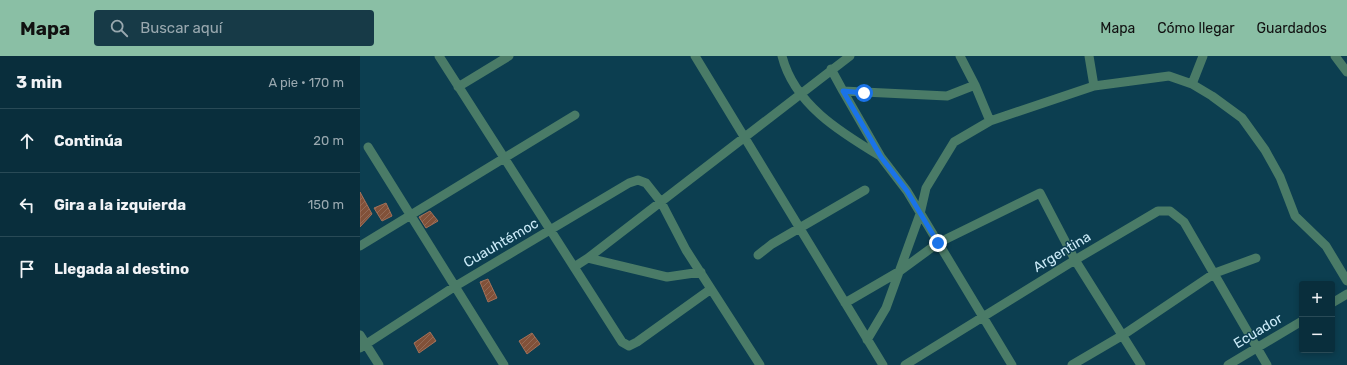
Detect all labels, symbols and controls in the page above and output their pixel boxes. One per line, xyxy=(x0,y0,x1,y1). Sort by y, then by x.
search box xyxy=(94,10,374,46)
text: Mapa xyxy=(20,17,70,40)
icon: search xyxy=(108,17,130,39)
text: Buscar aquí xyxy=(140,19,222,37)
text: Mapa xyxy=(1100,20,1135,37)
text: Cómo llegar xyxy=(1157,20,1235,37)
text: Guardados xyxy=(1257,20,1327,37)
text: 3 min xyxy=(16,72,62,92)
text: A pie · 170 m xyxy=(268,75,344,90)
route start xyxy=(855,84,873,102)
icon: ahead xyxy=(16,130,38,152)
text: Continúa xyxy=(54,132,123,150)
text: 20 m xyxy=(313,133,344,148)
icon: left xyxy=(16,194,38,216)
text: Gira a la izquierda xyxy=(54,196,186,214)
text: 150 m xyxy=(308,197,344,212)
street label: Cuauhtémoc xyxy=(460,215,542,271)
street label: Argentina xyxy=(1030,228,1094,276)
route end xyxy=(929,234,947,252)
icon: arrive xyxy=(16,258,38,280)
text: Llegada al destino xyxy=(54,260,189,278)
map controls xyxy=(1299,281,1335,353)
button: + xyxy=(1299,281,1335,317)
street label: Ecuador xyxy=(1230,309,1286,352)
button: − xyxy=(1299,317,1335,353)

